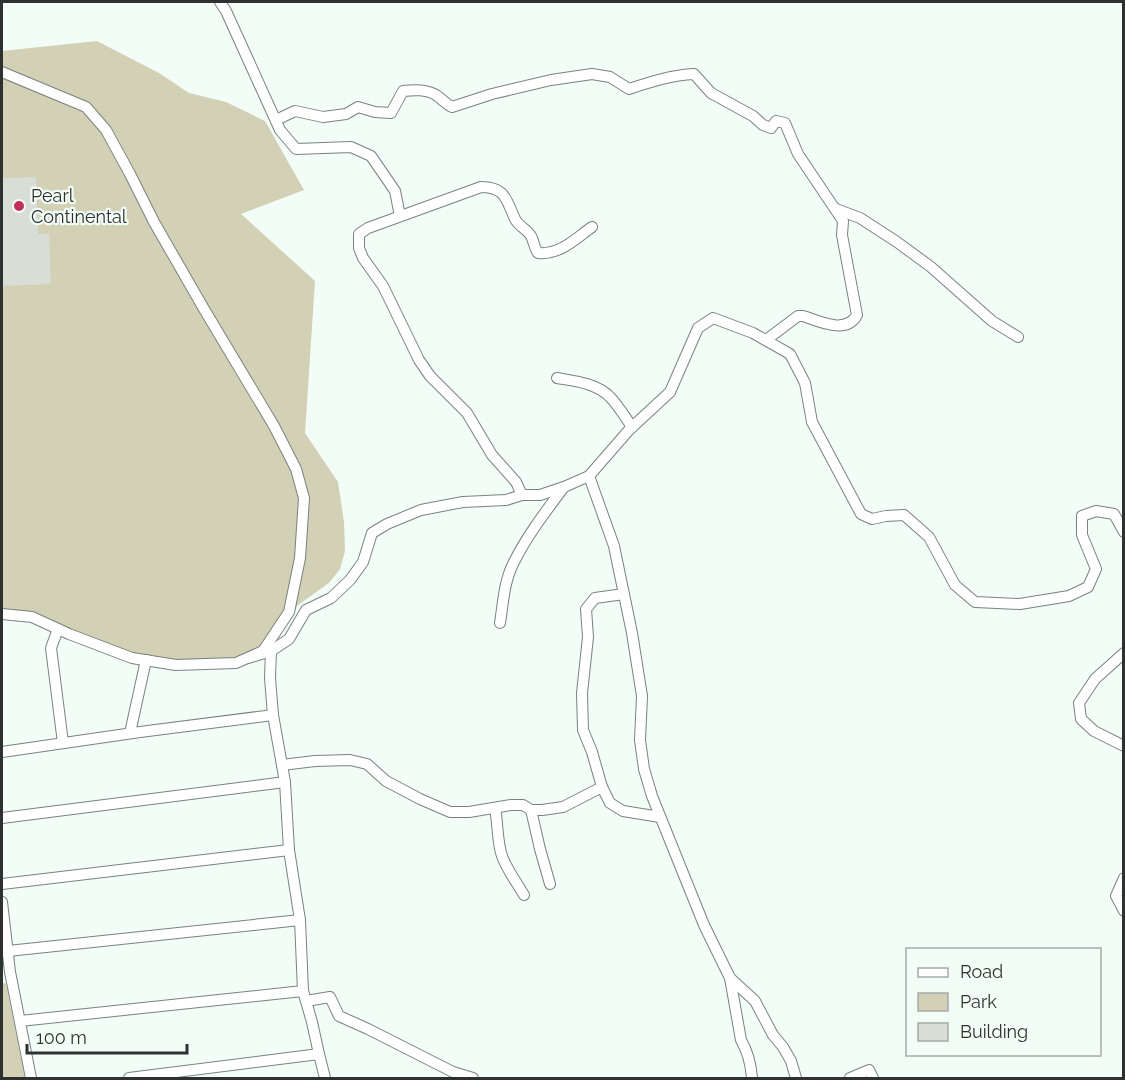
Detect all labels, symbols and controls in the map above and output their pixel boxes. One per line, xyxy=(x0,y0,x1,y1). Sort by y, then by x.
place label: Pearl Continental xyxy=(31,185,127,227)
marker: Pearl Continental xyxy=(12,199,26,213)
legend xyxy=(906,948,1101,1056)
text: Road xyxy=(960,961,1003,982)
text: Park xyxy=(960,991,997,1012)
scale bar xyxy=(27,1017,188,1055)
text: Building xyxy=(960,1021,1028,1042)
text: 100 m xyxy=(36,1027,87,1048)

